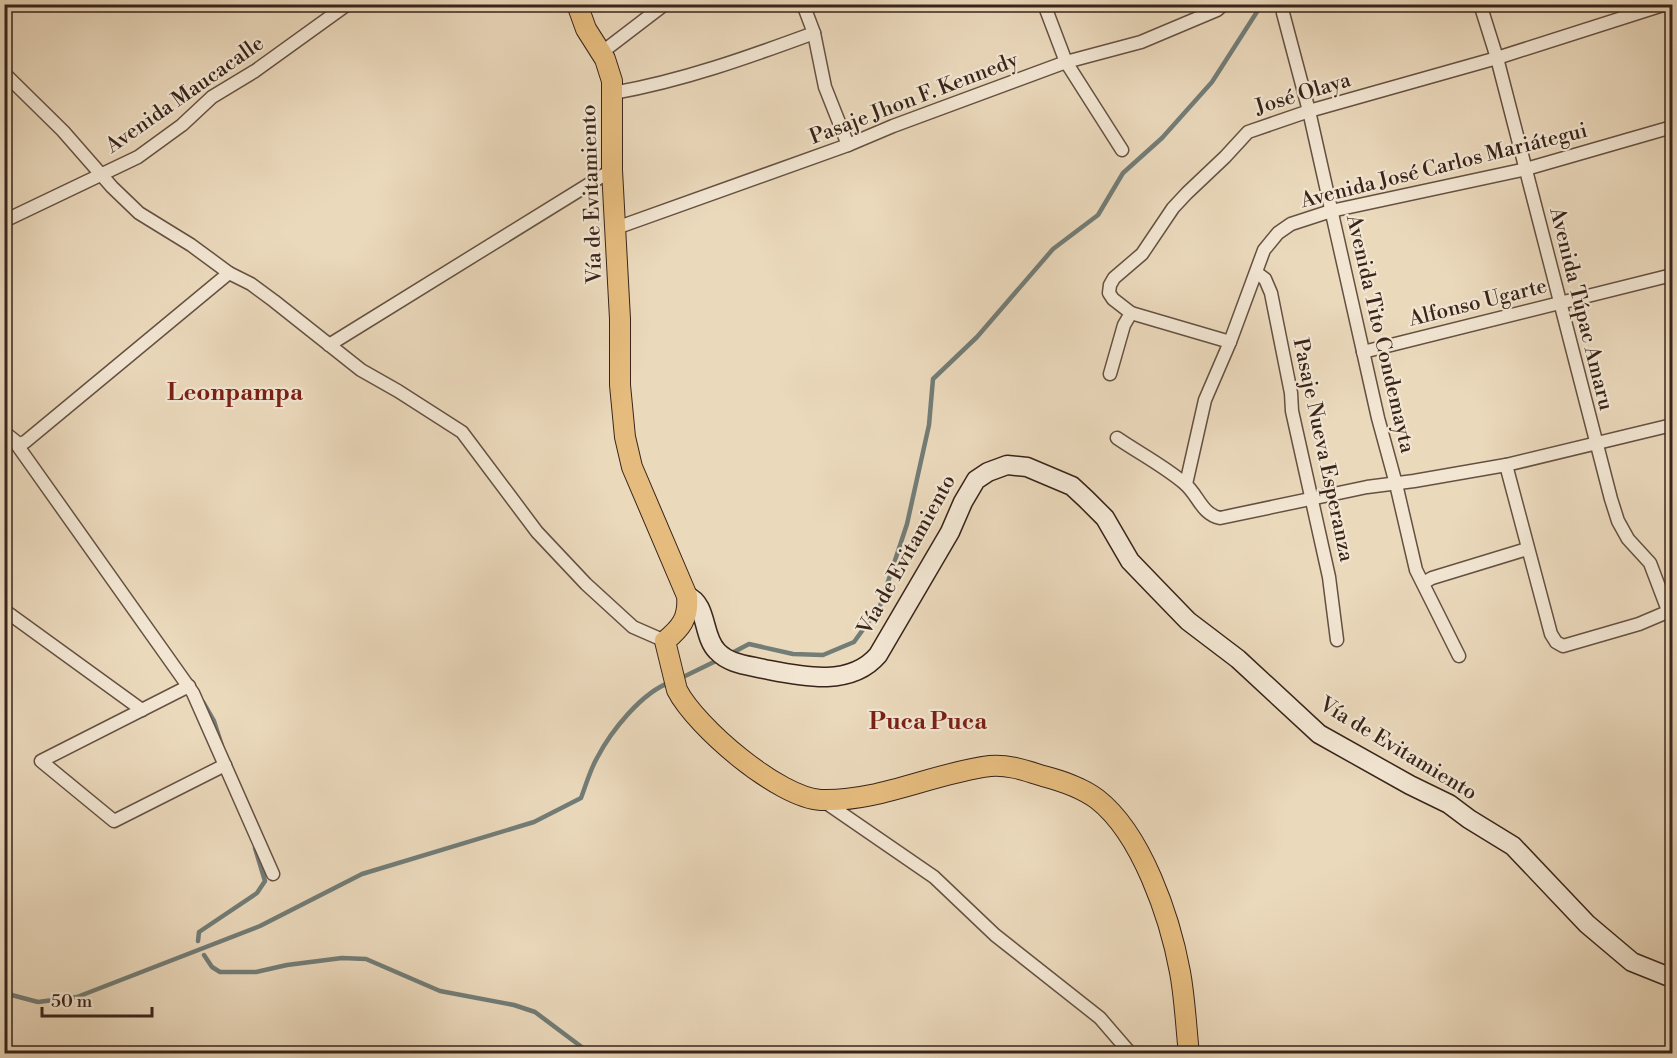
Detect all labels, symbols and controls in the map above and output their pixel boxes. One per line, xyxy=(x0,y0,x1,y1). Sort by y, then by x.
street label: Avenida Maucacalle xyxy=(100,31,269,160)
street label: Pasaje Jhon F. Kennedy xyxy=(806,47,1023,151)
street label: José Olaya xyxy=(1251,67,1354,121)
street label: Vía de Evitamiento xyxy=(576,104,608,285)
street label: Avenida José Carlos Mariátegui xyxy=(1297,118,1590,214)
street label: Avenida Túpac Amaru xyxy=(1543,204,1619,413)
street label: Avenida Tito Condemayta xyxy=(1340,211,1420,456)
street label: Alfonso Ugarte xyxy=(1405,273,1550,333)
street label: Pasaje Nueva Esperanza xyxy=(1287,336,1359,565)
district label: Leonpampa xyxy=(167,378,304,408)
street label: Vía de Evitamiento xyxy=(852,470,962,641)
street label: Vía de Evitamiento xyxy=(1314,691,1482,806)
district label: Puca Puca xyxy=(869,707,988,737)
scale bar xyxy=(42,980,152,1018)
text: 50 m xyxy=(51,990,93,1013)

